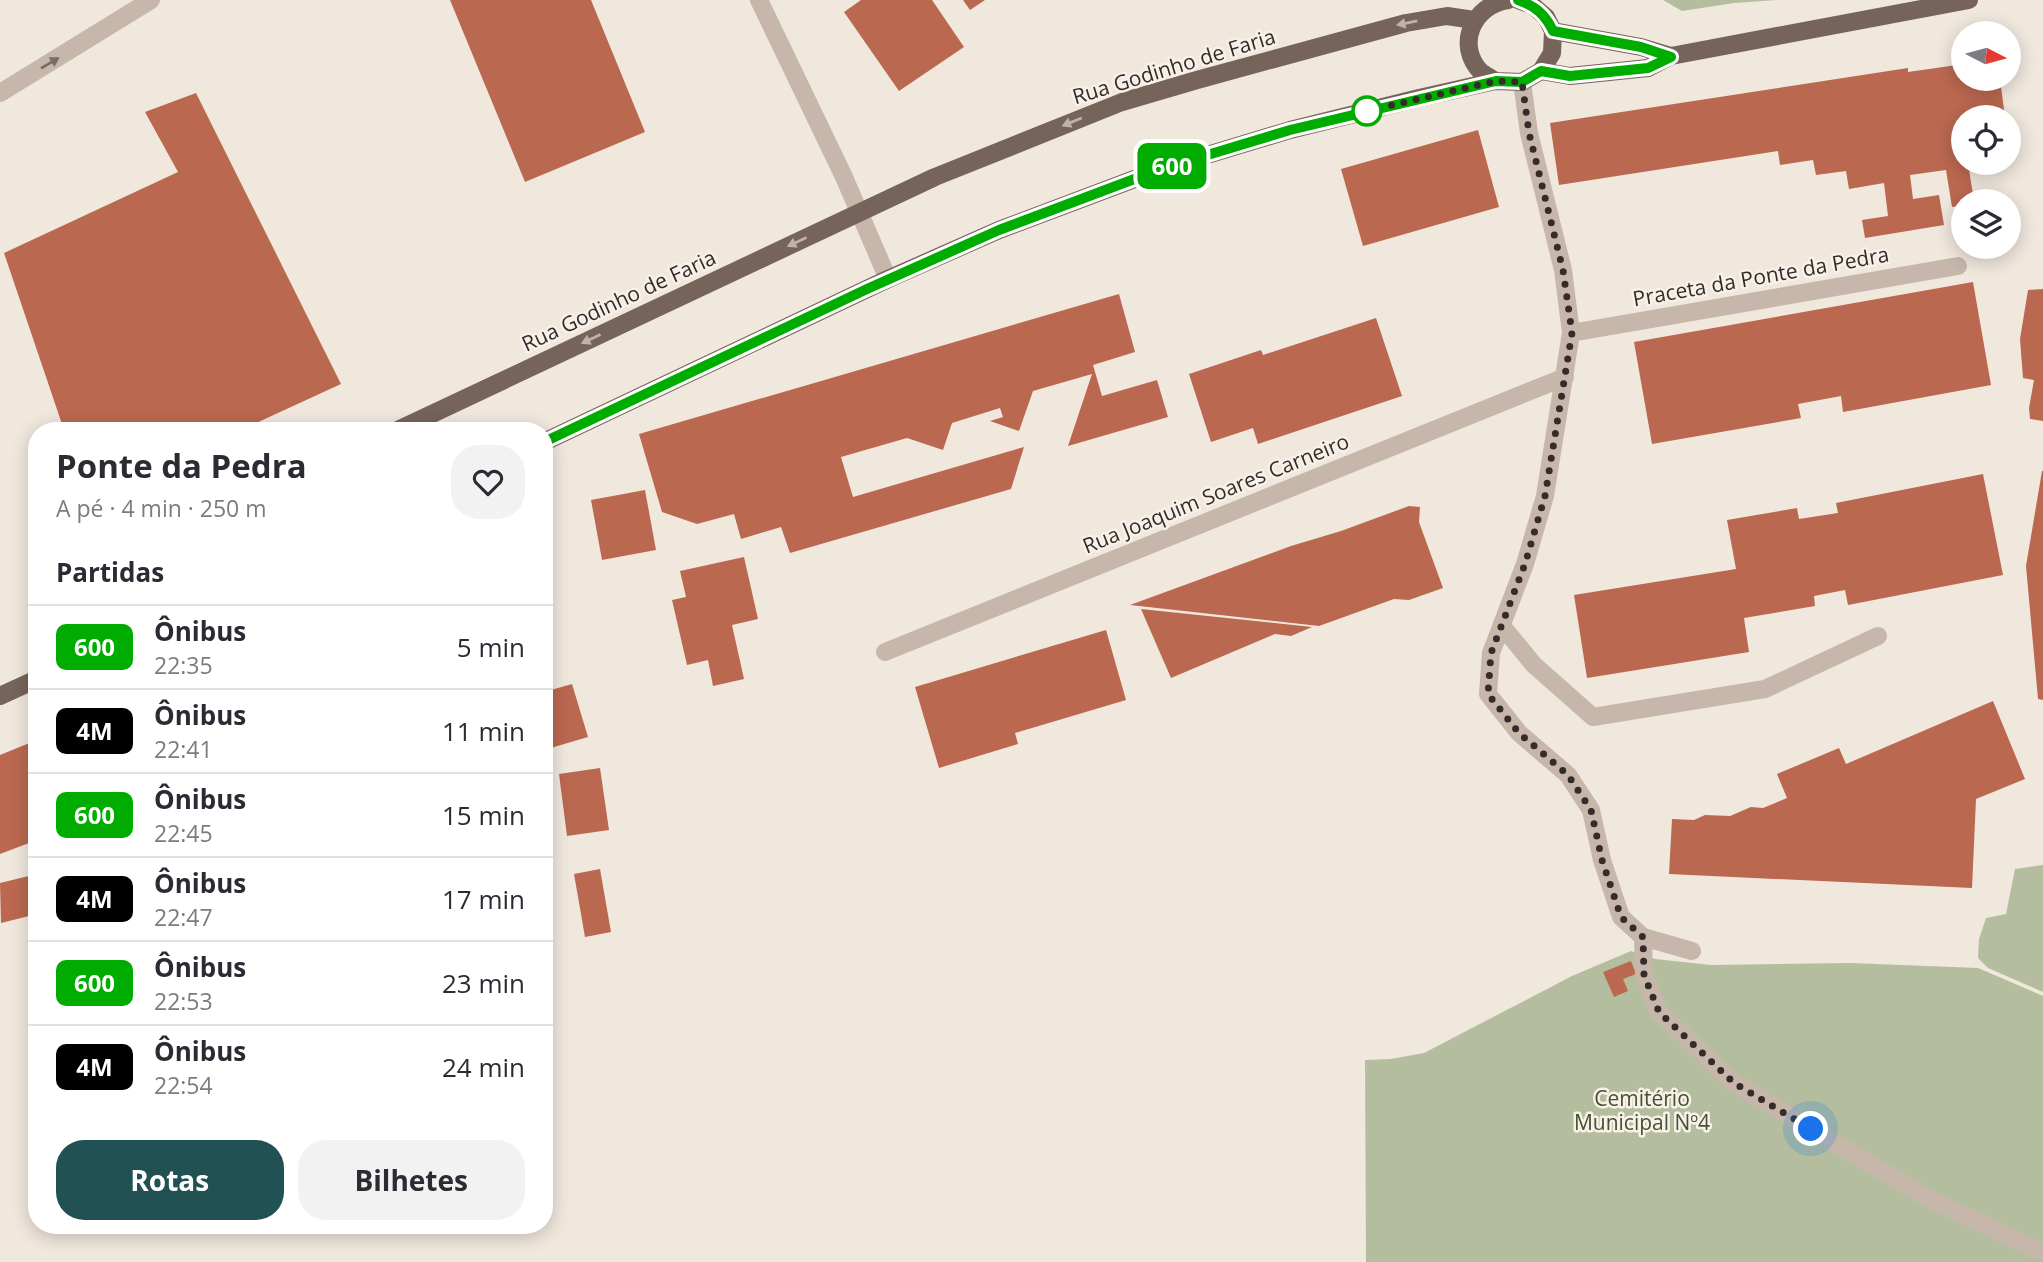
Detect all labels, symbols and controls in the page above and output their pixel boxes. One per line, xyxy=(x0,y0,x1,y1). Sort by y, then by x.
one-way arrow xyxy=(1396,18,1418,29)
north arrow xyxy=(1951,21,2021,91)
map controls xyxy=(1951,21,2021,259)
street label: Rua Godinho de Faria xyxy=(1069,22,1279,110)
one-way arrow xyxy=(41,56,60,69)
unlabelled marker xyxy=(1352,96,1382,126)
button: locate xyxy=(1951,105,2021,175)
one-way arrow xyxy=(1061,117,1082,128)
line badge: 600 xyxy=(1132,143,1212,189)
text: 600 xyxy=(1151,149,1193,182)
button: layers xyxy=(1951,189,2021,259)
one-way arrow xyxy=(787,236,807,247)
street label: Praceta da Ponte da Pedra xyxy=(1631,240,1891,312)
street label: Rua Godinho de Faria xyxy=(517,243,720,357)
one-way arrow xyxy=(581,333,601,345)
street label: Rua Joaquim Soares Carneiro xyxy=(1078,427,1353,559)
text: Ponte da Pedra xyxy=(56,443,307,488)
button: heart xyxy=(451,445,525,519)
text: A pé · 4 min · 250 m xyxy=(56,492,267,524)
text: Partidas xyxy=(56,554,164,590)
text: Ônibus xyxy=(154,613,246,649)
text: 5 min xyxy=(457,629,525,665)
text: 600 xyxy=(74,630,115,663)
text: 22:35 xyxy=(154,649,213,681)
text: Ônibus xyxy=(154,697,246,733)
text: 11 min xyxy=(442,713,525,749)
text: 4M xyxy=(76,714,113,747)
text: 22:41 xyxy=(154,733,213,765)
text: Ônibus xyxy=(154,781,246,817)
text: 15 min xyxy=(442,797,525,833)
text: 600 xyxy=(74,798,115,831)
text: 22:45 xyxy=(154,817,213,849)
text: Ônibus xyxy=(154,865,246,901)
text: 17 min xyxy=(442,881,525,917)
text: 4M xyxy=(76,882,113,915)
text: 22:47 xyxy=(154,901,213,933)
text: Ônibus xyxy=(154,949,246,985)
text: 23 min xyxy=(442,965,525,1001)
text: 600 xyxy=(74,966,115,999)
text: 22:53 xyxy=(154,985,213,1017)
text: Ônibus xyxy=(154,1033,246,1069)
text: 24 min xyxy=(442,1049,525,1085)
text: 4M xyxy=(76,1050,113,1083)
text: 22:54 xyxy=(154,1069,213,1101)
park label: Cemitério Municipal Nº4 xyxy=(1574,1084,1710,1136)
your location xyxy=(1793,1111,1828,1146)
button: Rotas xyxy=(56,1140,284,1220)
button: Bilhetes xyxy=(298,1140,525,1220)

